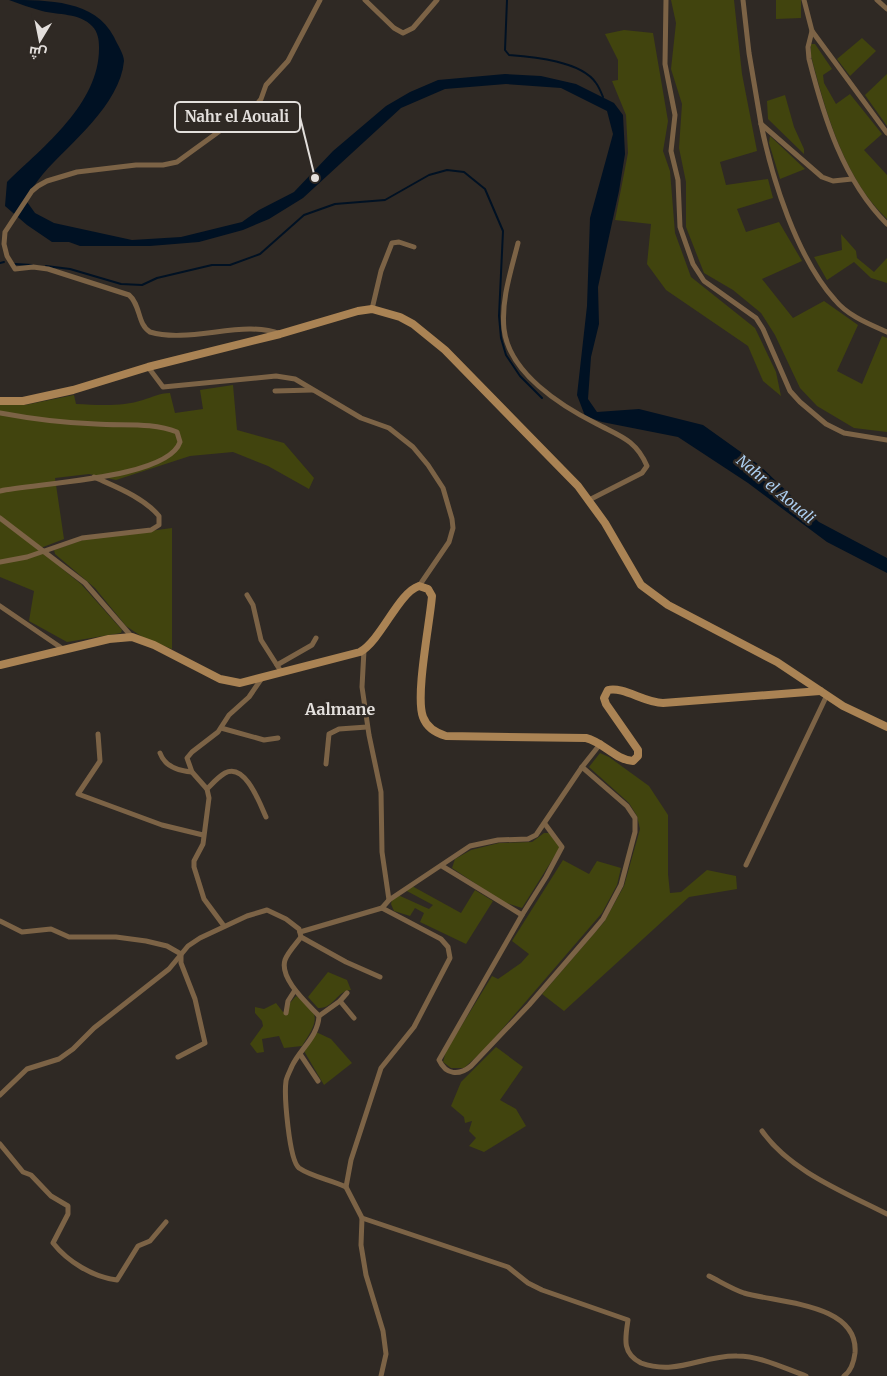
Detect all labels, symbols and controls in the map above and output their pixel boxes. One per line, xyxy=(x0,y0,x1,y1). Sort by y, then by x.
north arrow xyxy=(15,15,65,65)
text: ش xyxy=(27,42,48,63)
callout: Nahr el Aouali xyxy=(175,102,300,132)
text: Nahr el Aouali xyxy=(185,107,289,126)
water label: Nahr el Aouali xyxy=(733,450,819,528)
district label: Aalmane xyxy=(304,699,375,719)

